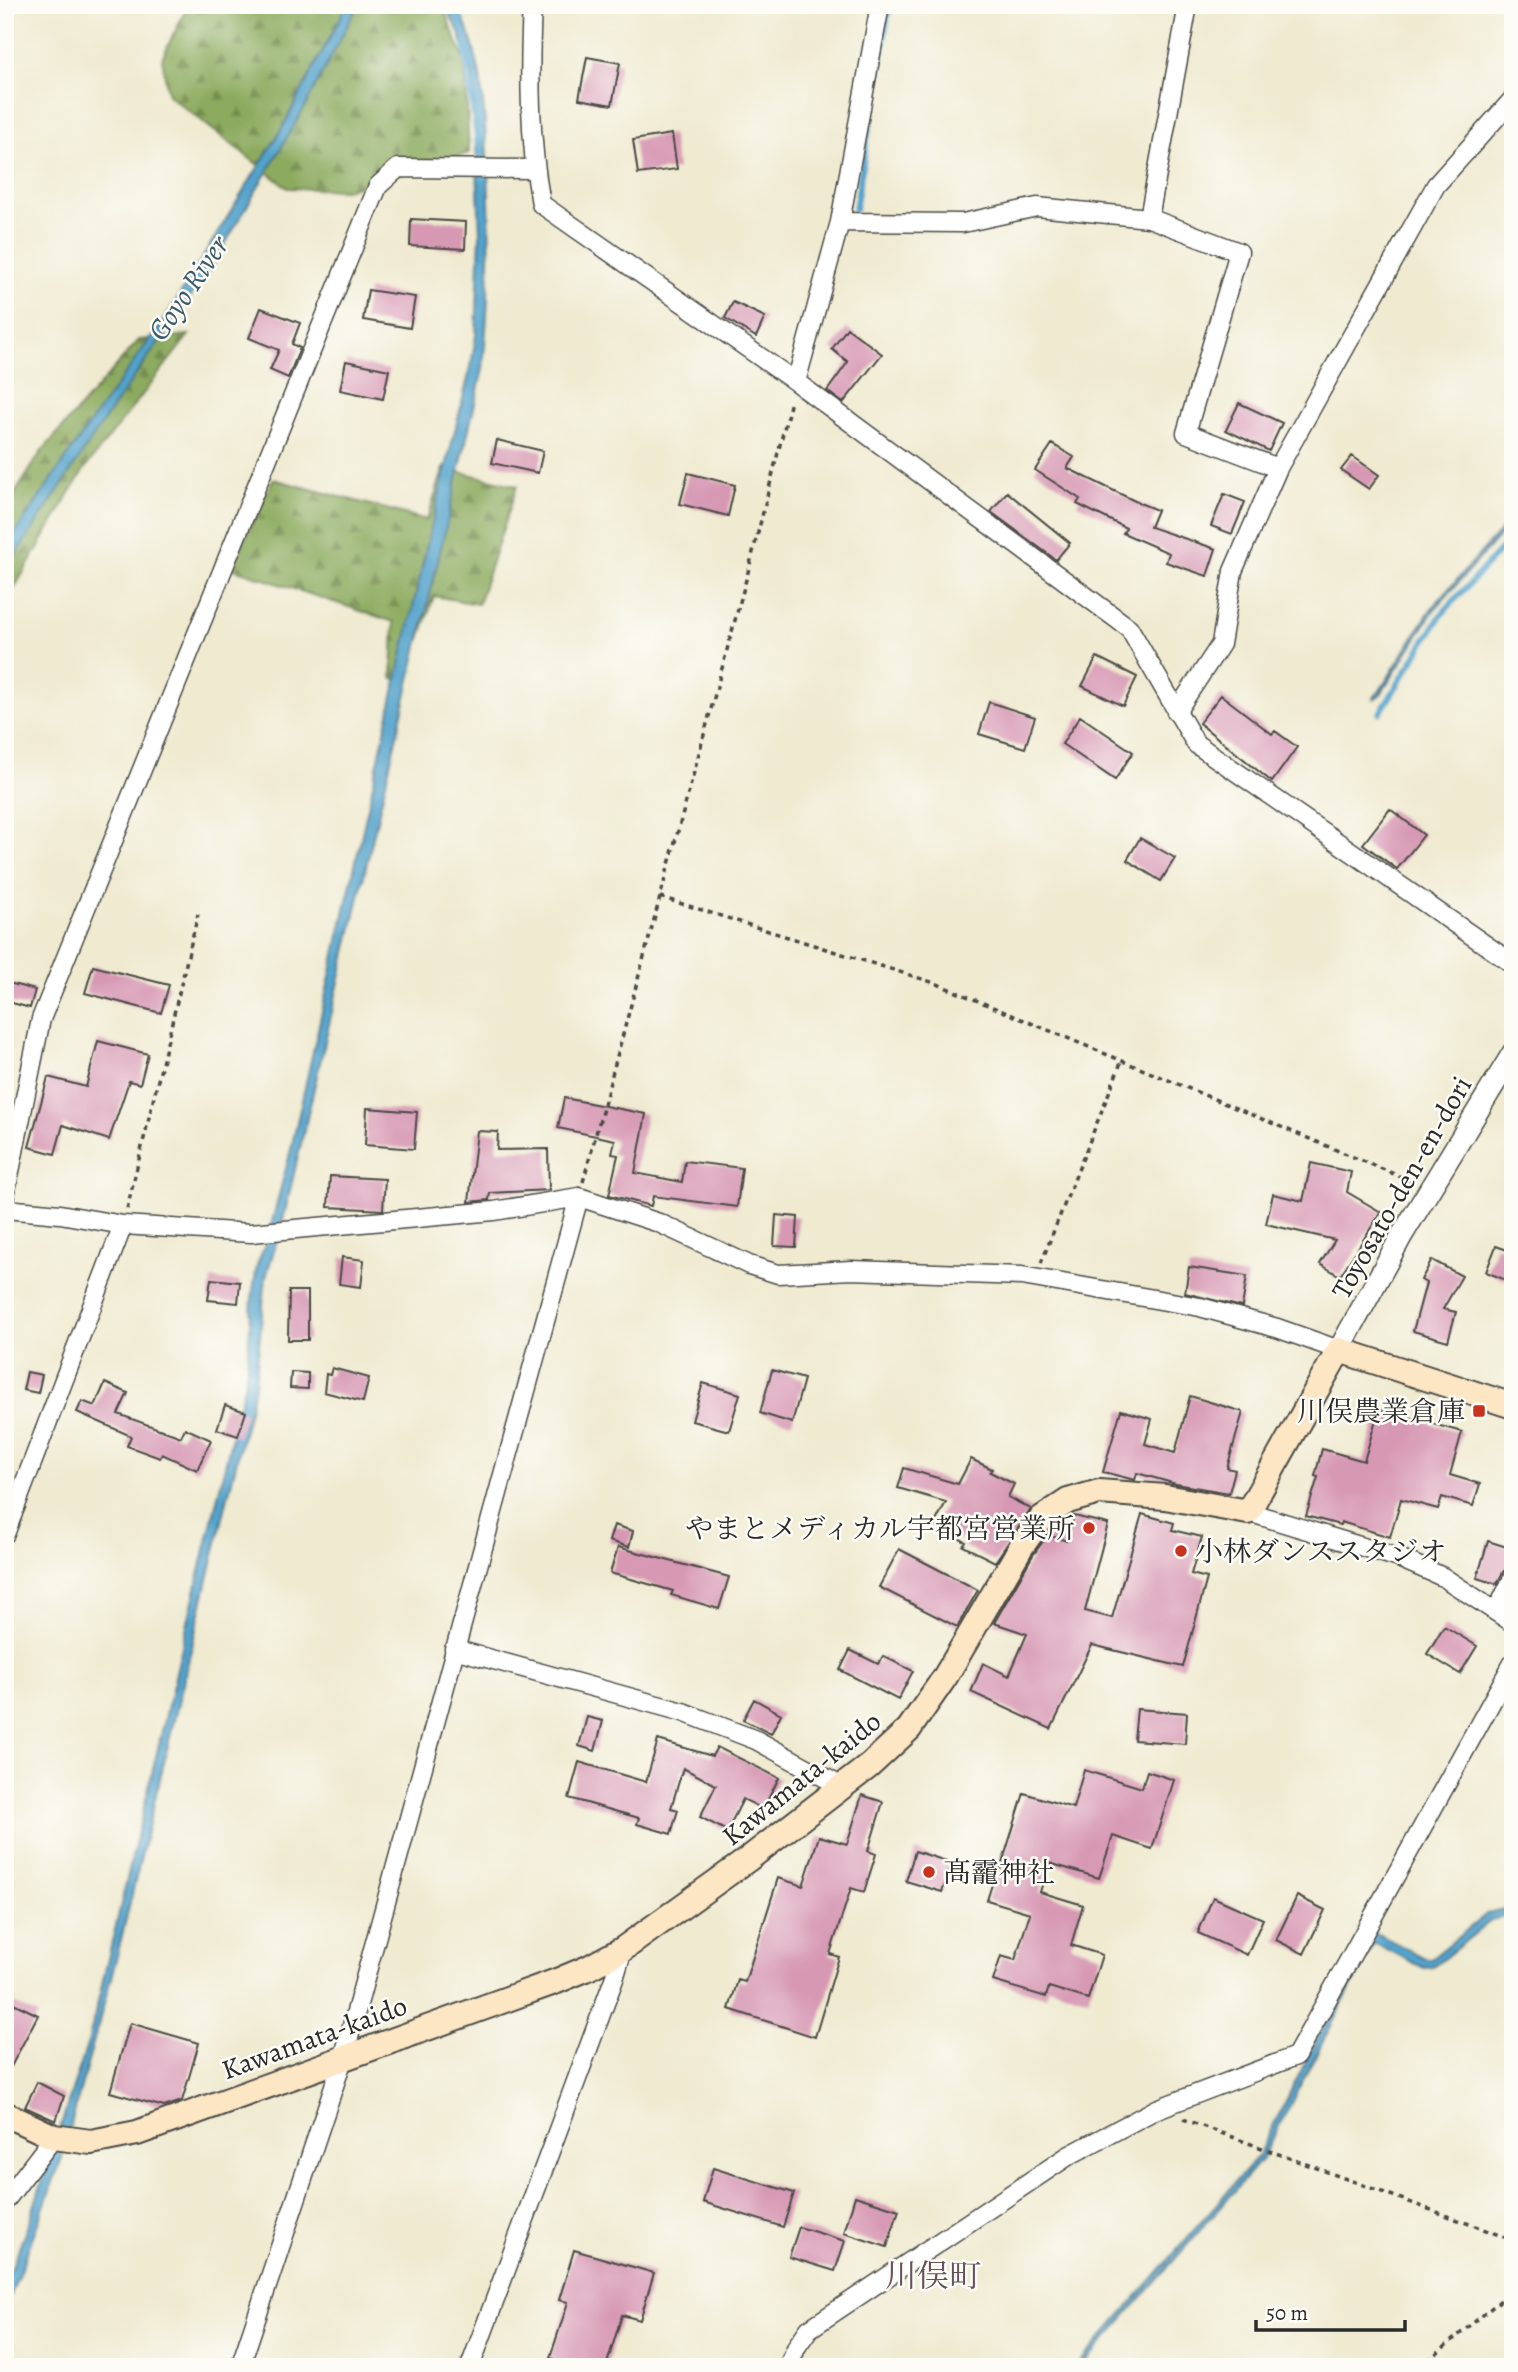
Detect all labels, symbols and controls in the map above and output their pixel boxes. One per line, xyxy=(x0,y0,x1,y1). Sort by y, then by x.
water label: Goyo River xyxy=(138,226,239,348)
street label: Toyosato-den-en-dori xyxy=(1323,1069,1481,1306)
place label: 川俣農業倉庫 xyxy=(1297,1393,1465,1431)
marker: 川俣農業倉庫 xyxy=(1471,1403,1487,1419)
place label: やまとメディカル宇都宮営業所 xyxy=(685,1510,1075,1548)
marker: やまとメディカル宇都宮営業所 xyxy=(1081,1520,1097,1536)
place label: 小林ダンススタジオ xyxy=(1195,1533,1446,1571)
marker: 小林ダンススタジオ xyxy=(1173,1543,1189,1559)
street label: Kawamata-kaido xyxy=(714,1703,889,1855)
place label: 髙靇神社 xyxy=(943,1854,1055,1892)
marker: 髙靇神社 xyxy=(921,1864,937,1880)
street label: Kawamata-kaido xyxy=(216,1987,412,2089)
district label: 川俣町 xyxy=(885,2254,981,2298)
scale bar xyxy=(1256,2288,1404,2332)
text: 50 m xyxy=(1266,2299,1308,2327)

